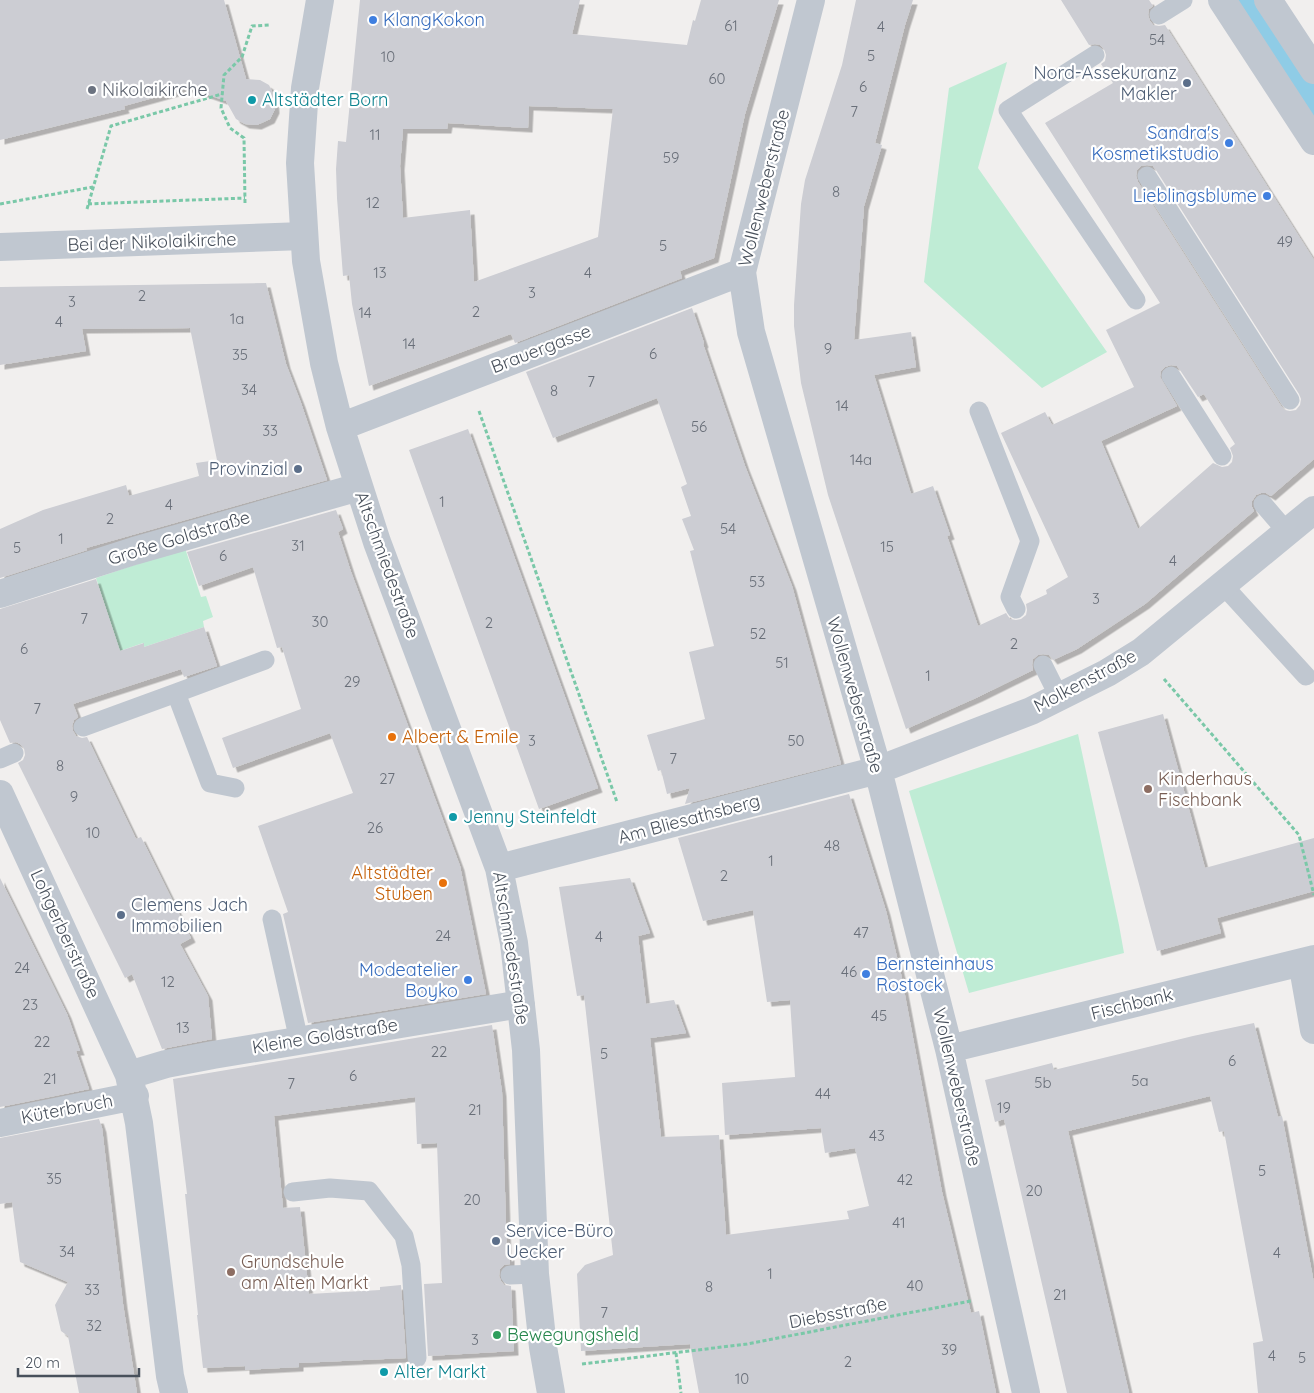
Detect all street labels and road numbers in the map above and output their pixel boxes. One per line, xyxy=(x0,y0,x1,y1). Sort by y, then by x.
street label: Wollenweberstraße xyxy=(733,107,794,269)
street label: Bei der Nikolaikirche xyxy=(67,227,237,256)
street label: Brauergasse xyxy=(488,319,594,378)
street label: Altschmiedestraße xyxy=(350,488,425,642)
street label: Große Goldstraße xyxy=(105,505,253,570)
street label: Wollenweberstraße xyxy=(822,614,889,776)
street label: Molkenstraße xyxy=(1030,644,1140,717)
street label: Am Bliesathsberg xyxy=(615,789,762,849)
street label: Lohgerberstraße xyxy=(25,866,105,1002)
street label: Altschmiedestraße xyxy=(488,870,535,1026)
street label: Fischbank xyxy=(1088,982,1175,1025)
street label: Wollenweberstraße xyxy=(928,1006,987,1168)
street label: Kleine Goldstraße xyxy=(250,1013,399,1058)
street label: Küterbruch xyxy=(19,1088,115,1129)
street label: Diebsstraße xyxy=(787,1292,889,1333)

